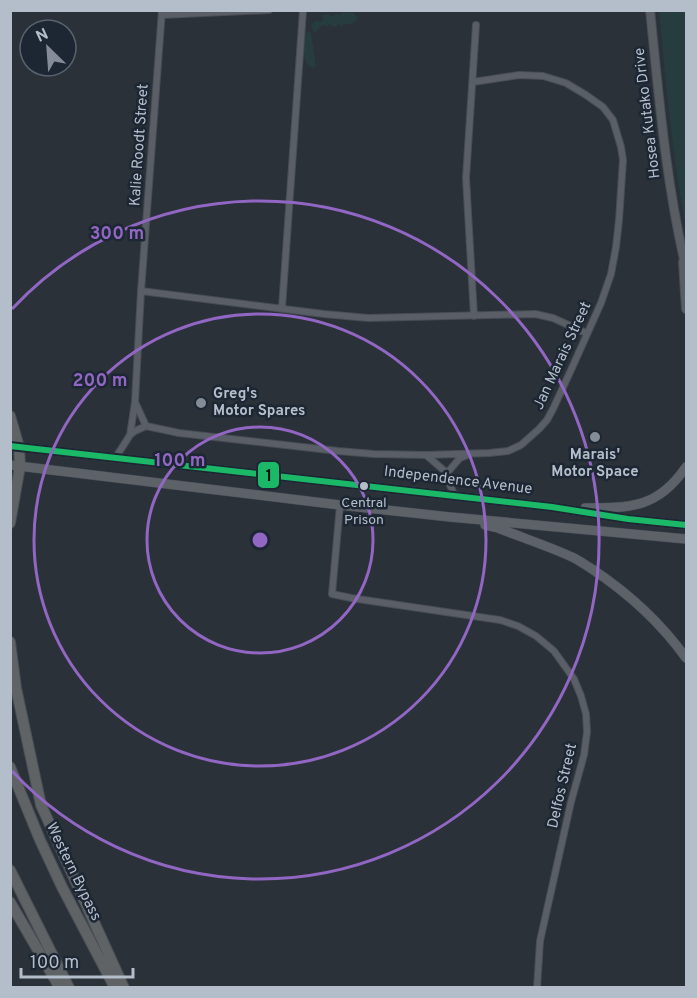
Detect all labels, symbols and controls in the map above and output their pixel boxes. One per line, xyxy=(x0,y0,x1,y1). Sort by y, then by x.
north arrow xyxy=(18,18,78,78)
text: N xyxy=(33,25,52,48)
street label: Hosea Kutako Drive xyxy=(631,46,665,180)
street label: Kalie Roodt Street xyxy=(126,83,154,207)
text: 300 m xyxy=(90,223,144,246)
street label: Jan Marais Street xyxy=(530,299,596,413)
text: 200 m xyxy=(72,370,128,393)
place label: Greg's Motor Spares xyxy=(213,385,306,421)
marker: Greg's Motor Spares xyxy=(194,396,208,410)
marker: Marais' Motor Space xyxy=(588,430,602,444)
place label: Marais' Motor Space xyxy=(551,446,639,482)
text: 100 m xyxy=(154,450,206,473)
line badge: 1 xyxy=(257,461,280,489)
street label: Independence Avenue xyxy=(383,462,533,500)
text: 1 xyxy=(266,467,272,487)
marker: Central Prison xyxy=(358,480,370,492)
place label: Central Prison xyxy=(341,495,387,529)
centre of rings xyxy=(250,530,270,550)
street label: Delfos Street xyxy=(544,742,582,830)
street label: Western Bypass xyxy=(41,820,105,924)
scale bar xyxy=(21,941,134,979)
text: 100 m xyxy=(30,952,79,975)

